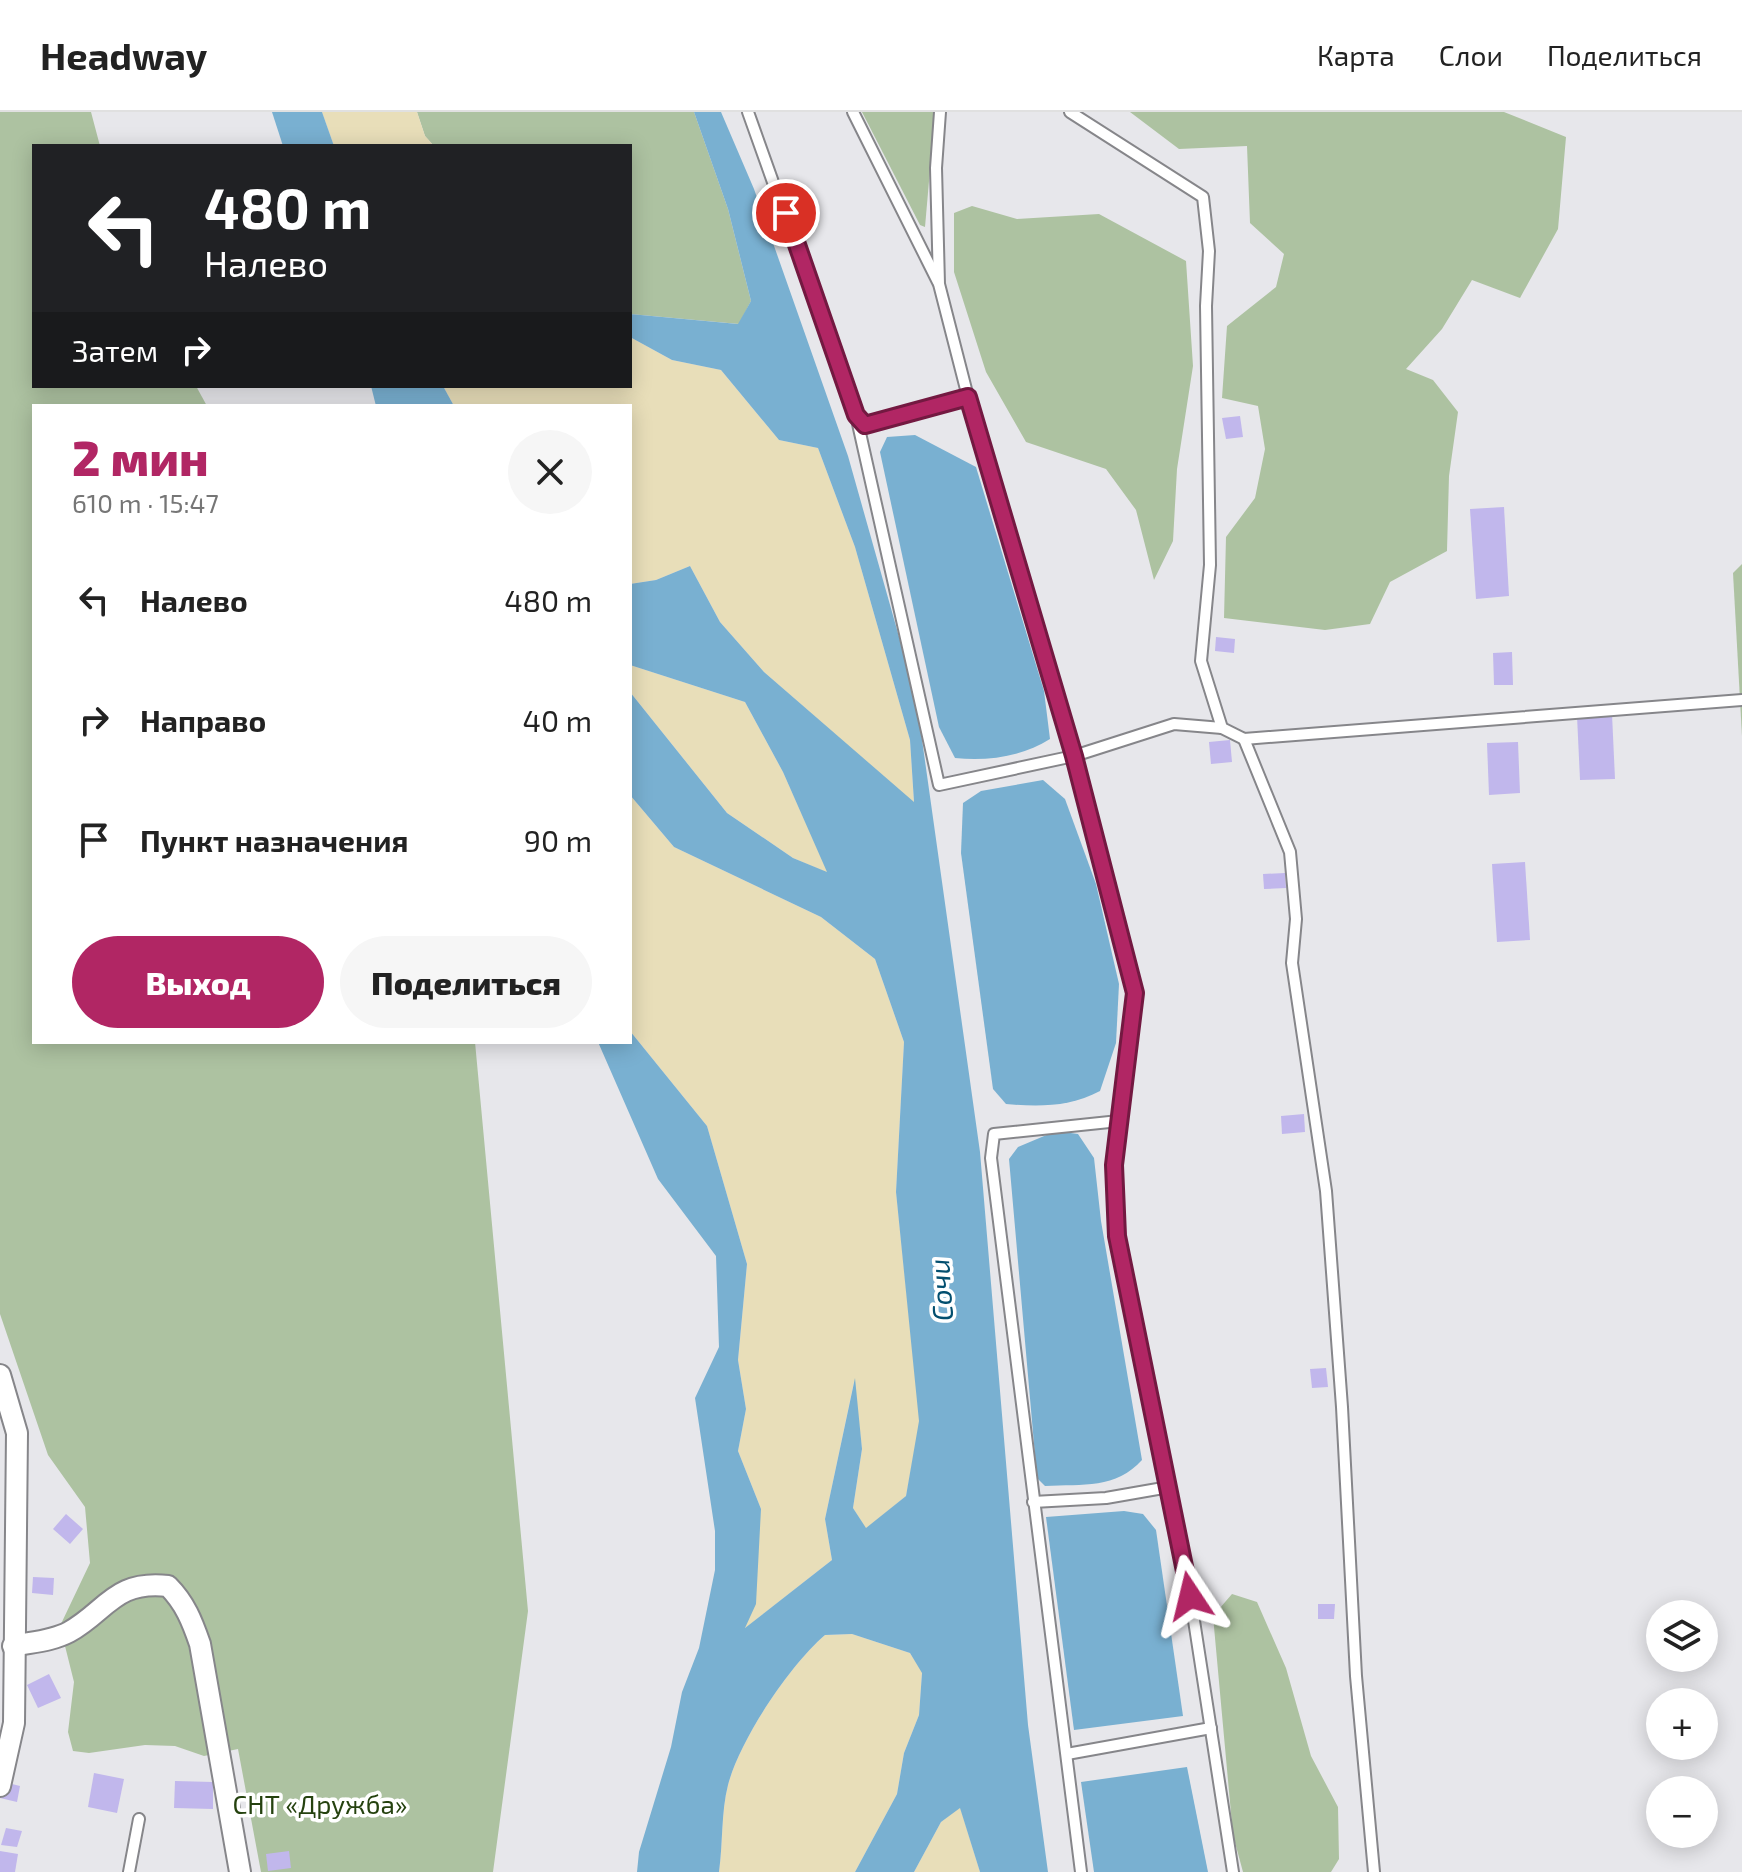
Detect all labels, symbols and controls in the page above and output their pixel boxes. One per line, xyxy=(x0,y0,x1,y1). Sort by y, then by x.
text: Headway xyxy=(40,32,207,78)
text: Карта xyxy=(1317,38,1395,72)
text: Слои xyxy=(1439,38,1503,72)
text: Поделиться xyxy=(1547,38,1702,72)
text: 480 m xyxy=(204,173,371,240)
icon: left xyxy=(72,176,176,280)
pin xyxy=(752,179,820,247)
icon: arrive xyxy=(764,191,808,235)
text: Налево xyxy=(204,241,328,284)
icon: right xyxy=(174,328,218,372)
text: Затем xyxy=(72,332,158,368)
text: 2 мин xyxy=(72,428,209,486)
button: close xyxy=(508,430,592,514)
text: 610 m · 15:47 xyxy=(72,487,219,518)
icon: left xyxy=(72,578,116,622)
text: Налево xyxy=(140,582,248,618)
text: 480 m xyxy=(504,582,592,618)
icon: right xyxy=(72,698,116,742)
text: Направо xyxy=(140,702,266,738)
text: 40 m xyxy=(522,702,592,738)
icon: arrive xyxy=(72,818,116,862)
text: Пункт назначения xyxy=(140,822,408,858)
text: 90 m xyxy=(524,822,592,858)
button: Выход xyxy=(72,936,324,1028)
button: Поделиться xyxy=(340,936,592,1028)
water label: Сочи xyxy=(921,1258,959,1323)
position arrow xyxy=(1148,1554,1232,1638)
map controls xyxy=(1646,1600,1718,1848)
button: layers xyxy=(1646,1600,1718,1672)
button: + xyxy=(1646,1688,1718,1760)
button: − xyxy=(1646,1776,1718,1848)
park label: СНТ «Дружба» xyxy=(233,1788,407,1820)

